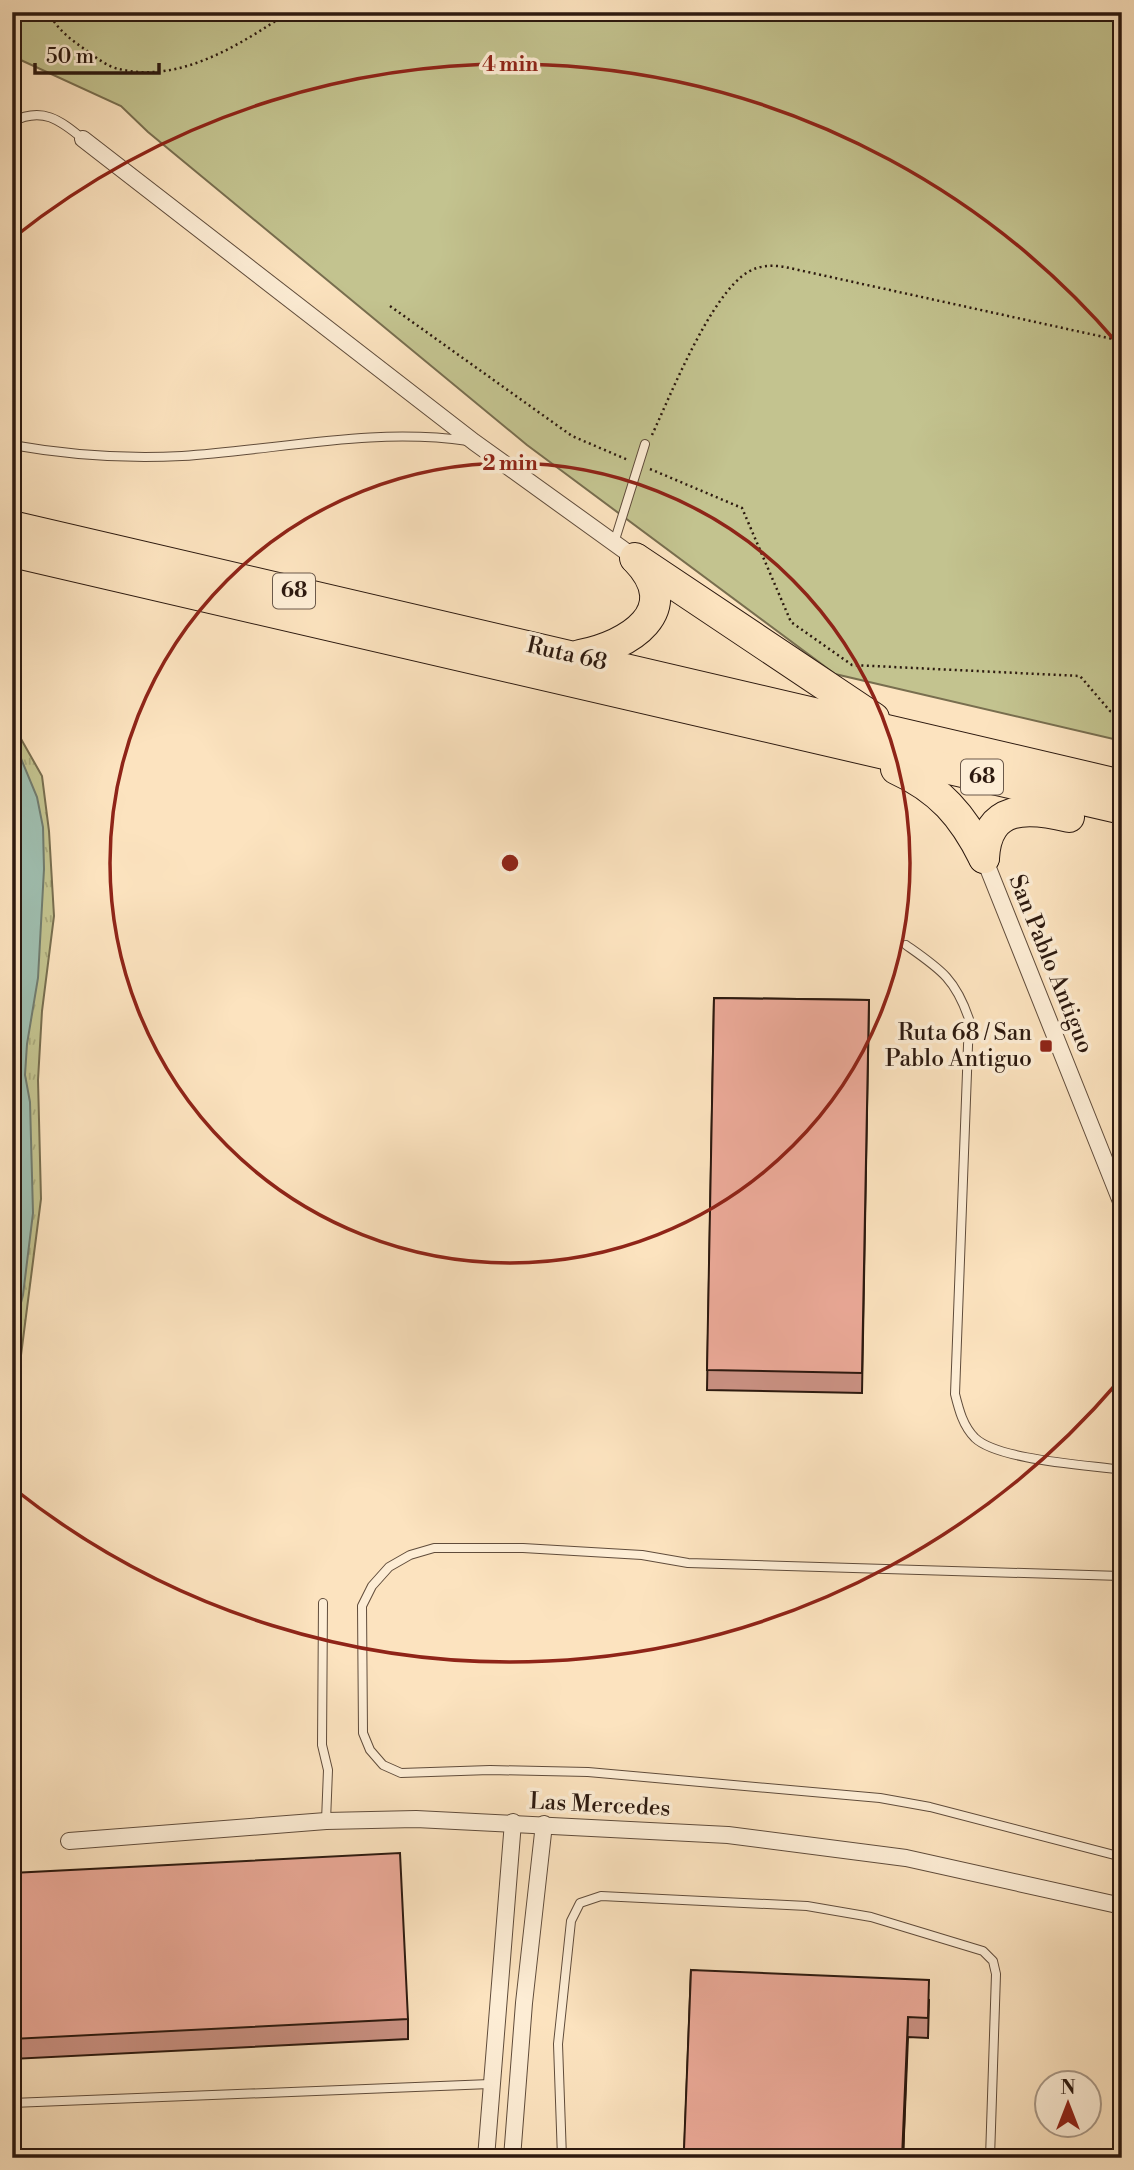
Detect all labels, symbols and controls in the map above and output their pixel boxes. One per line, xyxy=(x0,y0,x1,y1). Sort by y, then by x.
scale bar xyxy=(35,32,159,76)
text: 50 m xyxy=(46,44,94,70)
text: 4 min xyxy=(482,52,538,78)
text: 2 min xyxy=(482,451,538,477)
road number: 68 xyxy=(273,574,315,608)
street label: Ruta 68 xyxy=(524,631,610,677)
road number: 68 xyxy=(961,760,1003,794)
centre of rings xyxy=(498,851,522,875)
street label: San Pablo Antiguo xyxy=(1002,871,1100,1057)
place label: Ruta 68 / San Pablo Antiguo xyxy=(885,1019,1032,1073)
marker: Ruta 68 / San Pablo Antiguo xyxy=(1038,1038,1054,1054)
street label: Las Mercedes xyxy=(529,1787,671,1823)
north arrow xyxy=(1032,2068,1102,2138)
text: N xyxy=(1060,2076,1076,2100)

